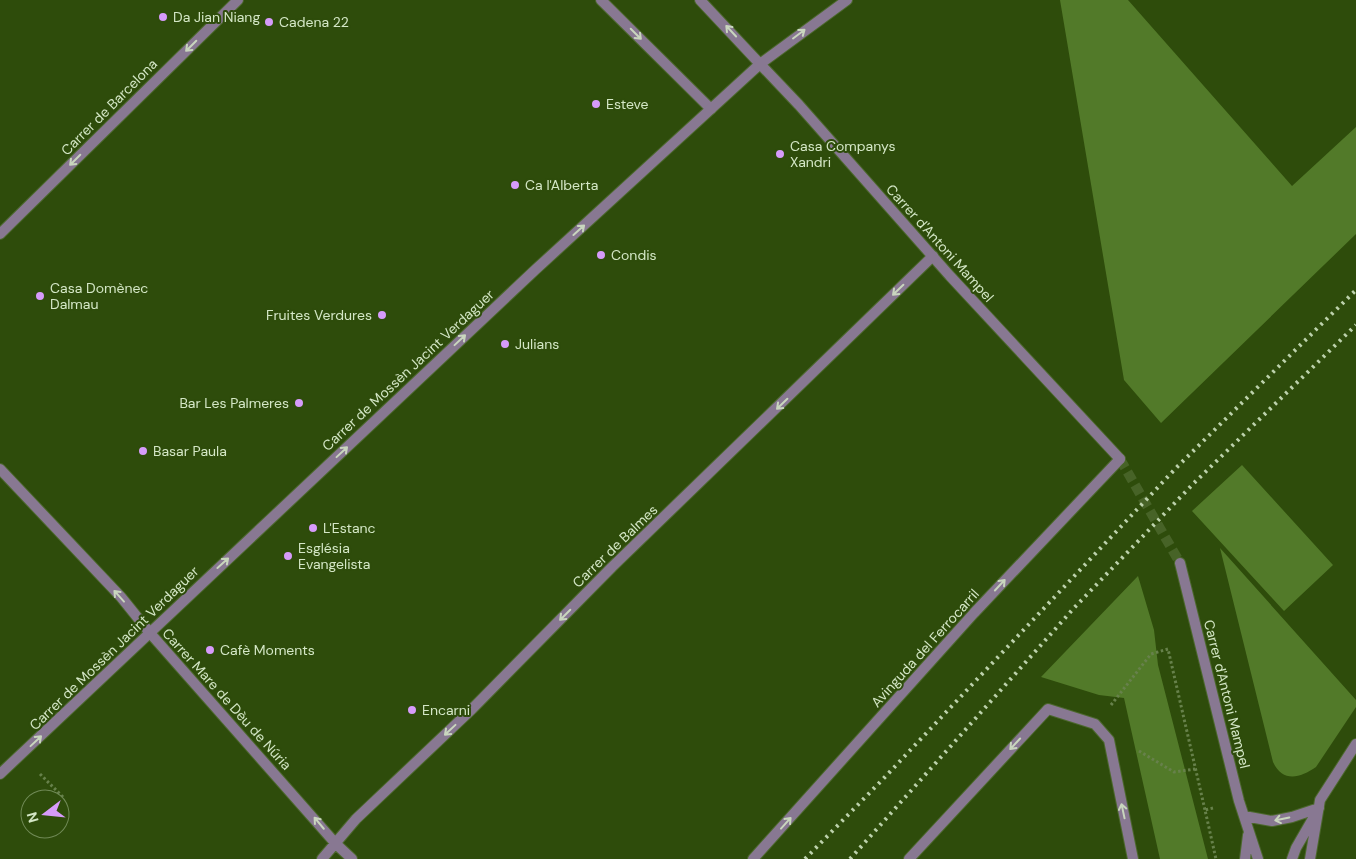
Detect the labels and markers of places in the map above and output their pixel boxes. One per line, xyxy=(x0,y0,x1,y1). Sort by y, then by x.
place label: Da Jian Niang xyxy=(173,8,260,26)
marker: Da Jian Niang xyxy=(157,11,169,23)
place label: Cadena 22 xyxy=(279,13,349,31)
marker: Cadena 22 xyxy=(263,16,275,28)
place label: Esteve xyxy=(606,95,649,113)
marker: Esteve xyxy=(590,98,602,110)
place label: Casa Companys Xandri xyxy=(790,137,895,171)
marker: Casa Companys Xandri xyxy=(774,148,786,160)
place label: Ca l'Alberta xyxy=(525,176,598,194)
marker: Ca l'Alberta xyxy=(509,179,521,191)
place label: Condis xyxy=(611,246,657,264)
marker: Condis xyxy=(595,249,607,261)
place label: Casa Domènec Dalmau xyxy=(50,279,148,313)
marker: Casa Domènec Dalmau xyxy=(34,290,46,302)
place label: Fruites Verdures xyxy=(266,306,372,324)
marker: Fruites Verdures xyxy=(376,309,388,321)
place label: Julians xyxy=(515,335,559,353)
marker: Julians xyxy=(499,338,511,350)
place label: Bar Les Palmeres xyxy=(179,394,289,412)
marker: Bar Les Palmeres xyxy=(293,397,305,409)
place label: Basar Paula xyxy=(153,442,227,460)
marker: Basar Paula xyxy=(137,445,149,457)
place label: L'Estanc xyxy=(323,519,376,537)
marker: L'Estanc xyxy=(307,522,319,534)
place label: Església Evangelista xyxy=(298,539,370,573)
marker: Església Evangelista xyxy=(282,550,294,562)
place label: Cafè Moments xyxy=(220,641,315,659)
marker: Cafè Moments xyxy=(204,644,216,656)
place label: Encarni xyxy=(422,701,470,719)
marker: Encarni xyxy=(406,704,418,716)

